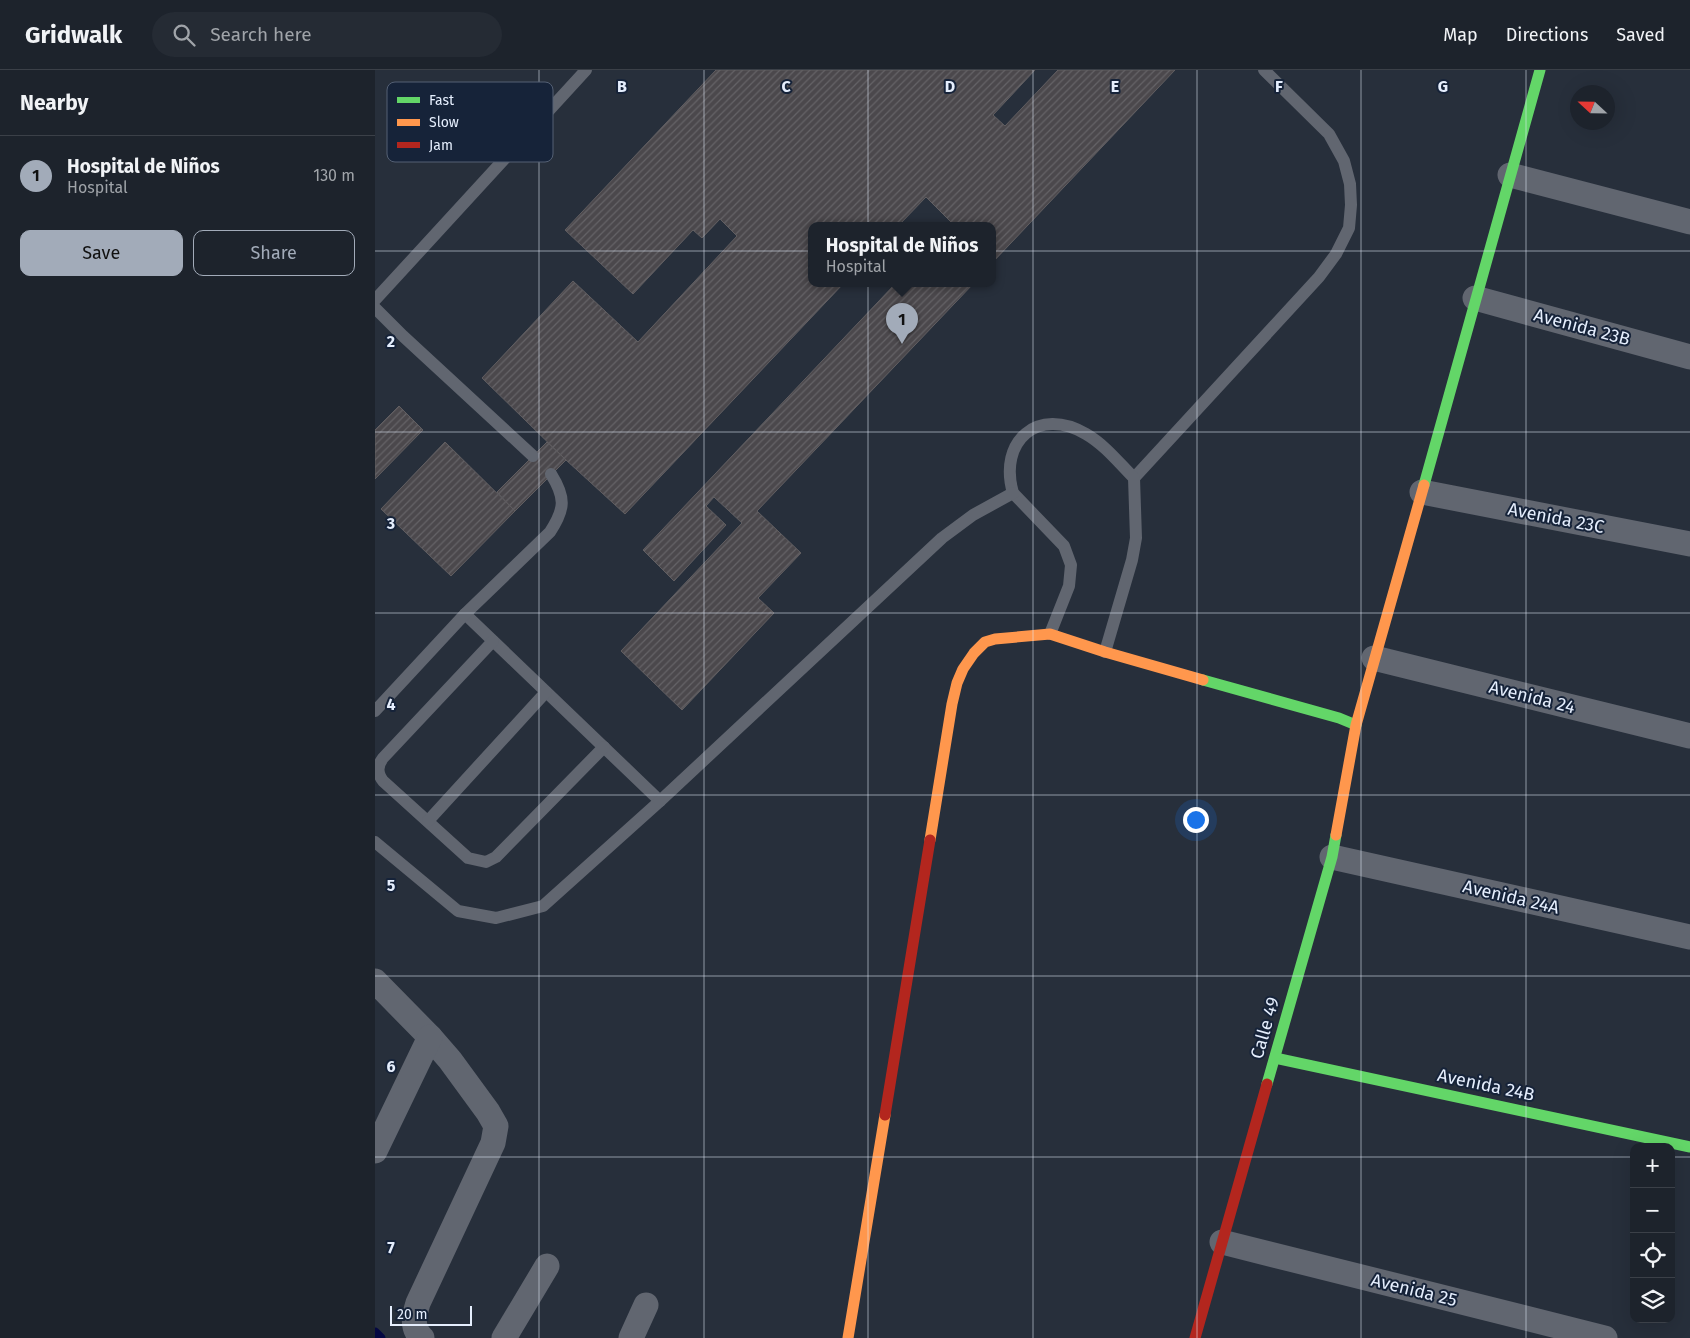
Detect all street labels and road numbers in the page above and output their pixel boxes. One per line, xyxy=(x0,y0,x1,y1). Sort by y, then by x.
street label: Avenida 23B xyxy=(1532,304,1633,350)
street label: Avenida 23C xyxy=(1506,498,1606,538)
street label: Avenida 24 xyxy=(1487,676,1578,718)
street label: Avenida 24A xyxy=(1461,875,1562,919)
street label: Calle 49 xyxy=(1246,995,1284,1061)
street label: Avenida 24B xyxy=(1435,1064,1537,1106)
street label: Avenida 25 xyxy=(1369,1269,1459,1311)

